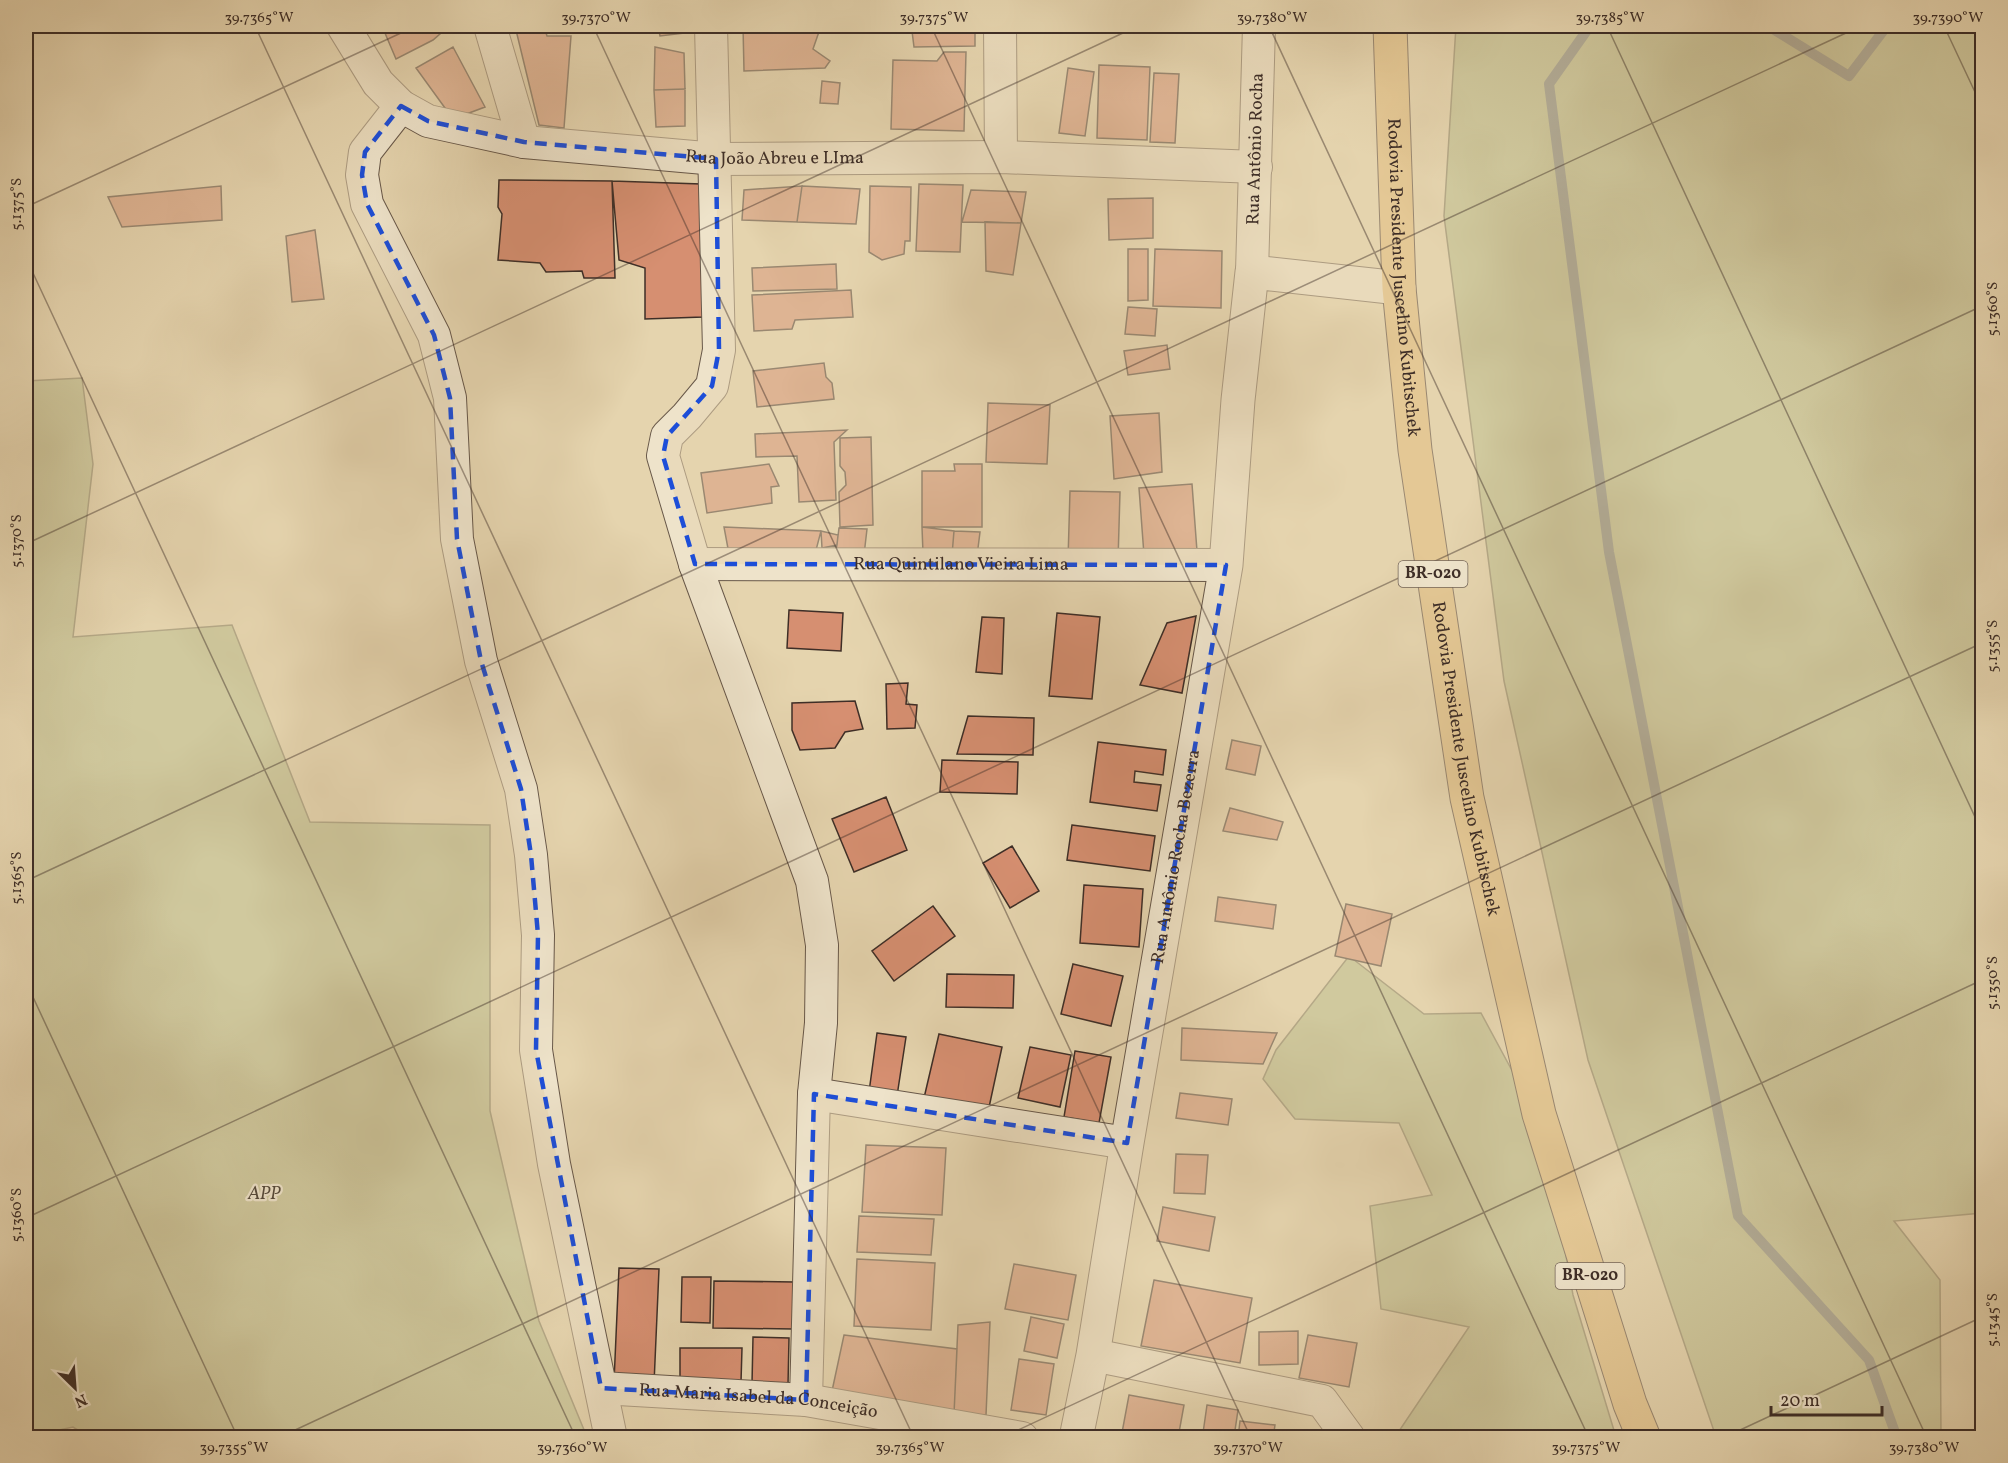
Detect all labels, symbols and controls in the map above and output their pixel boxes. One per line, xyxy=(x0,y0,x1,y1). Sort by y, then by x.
text: 39.7365°W xyxy=(224,8,294,29)
text: 39.7370°W xyxy=(561,8,631,29)
text: 39.7375°W xyxy=(900,8,968,29)
text: 39.7380°W xyxy=(1237,8,1307,29)
text: 39.7385°W xyxy=(1575,8,1645,29)
text: 39.7390°W xyxy=(1913,8,1983,29)
street label: Rua Antônio Rocha xyxy=(1241,72,1270,226)
street label: Rodovia Presidente Juscelino Kubitschek xyxy=(1381,118,1426,438)
street label: Rua João Abreu e LIma xyxy=(684,144,864,172)
text: 5.1375°S xyxy=(7,178,28,230)
text: 5.1360°S xyxy=(1983,282,2004,336)
text: 5.1370°S xyxy=(7,514,28,568)
street label: Rua Quintilano Vieira Lima xyxy=(853,552,1069,577)
road number: BR-020 xyxy=(1398,561,1468,587)
street label: Rodovia Presidente Juscelino Kubitschek xyxy=(1425,600,1506,919)
text: 5.1355°S xyxy=(1983,620,2004,672)
street label: Rua Antônio Rocha Bezerra xyxy=(1145,747,1207,966)
text: 5.1365°S xyxy=(7,851,28,905)
text: 5.1350°S xyxy=(1983,956,2004,1010)
park label: APP xyxy=(247,1182,281,1207)
text: 5.1360°S xyxy=(7,1188,28,1242)
road number: BR-020 xyxy=(1556,1263,1624,1289)
text: 5.1345°S xyxy=(1983,1293,2004,1347)
north arrow xyxy=(45,1358,105,1418)
street label: Rua Maria Isabel da Conceição xyxy=(638,1378,880,1425)
scale bar xyxy=(1771,1379,1882,1417)
text: N xyxy=(70,1387,90,1412)
text: 20 m xyxy=(1780,1389,1820,1414)
text: 39.7355°W xyxy=(200,1438,268,1459)
text: 39.7360°W xyxy=(537,1438,607,1459)
text: 39.7365°W xyxy=(875,1438,945,1459)
text: 39.7370°W xyxy=(1213,1438,1283,1459)
text: 39.7375°W xyxy=(1552,1438,1620,1459)
text: 39.7380°W xyxy=(1889,1438,1959,1459)

